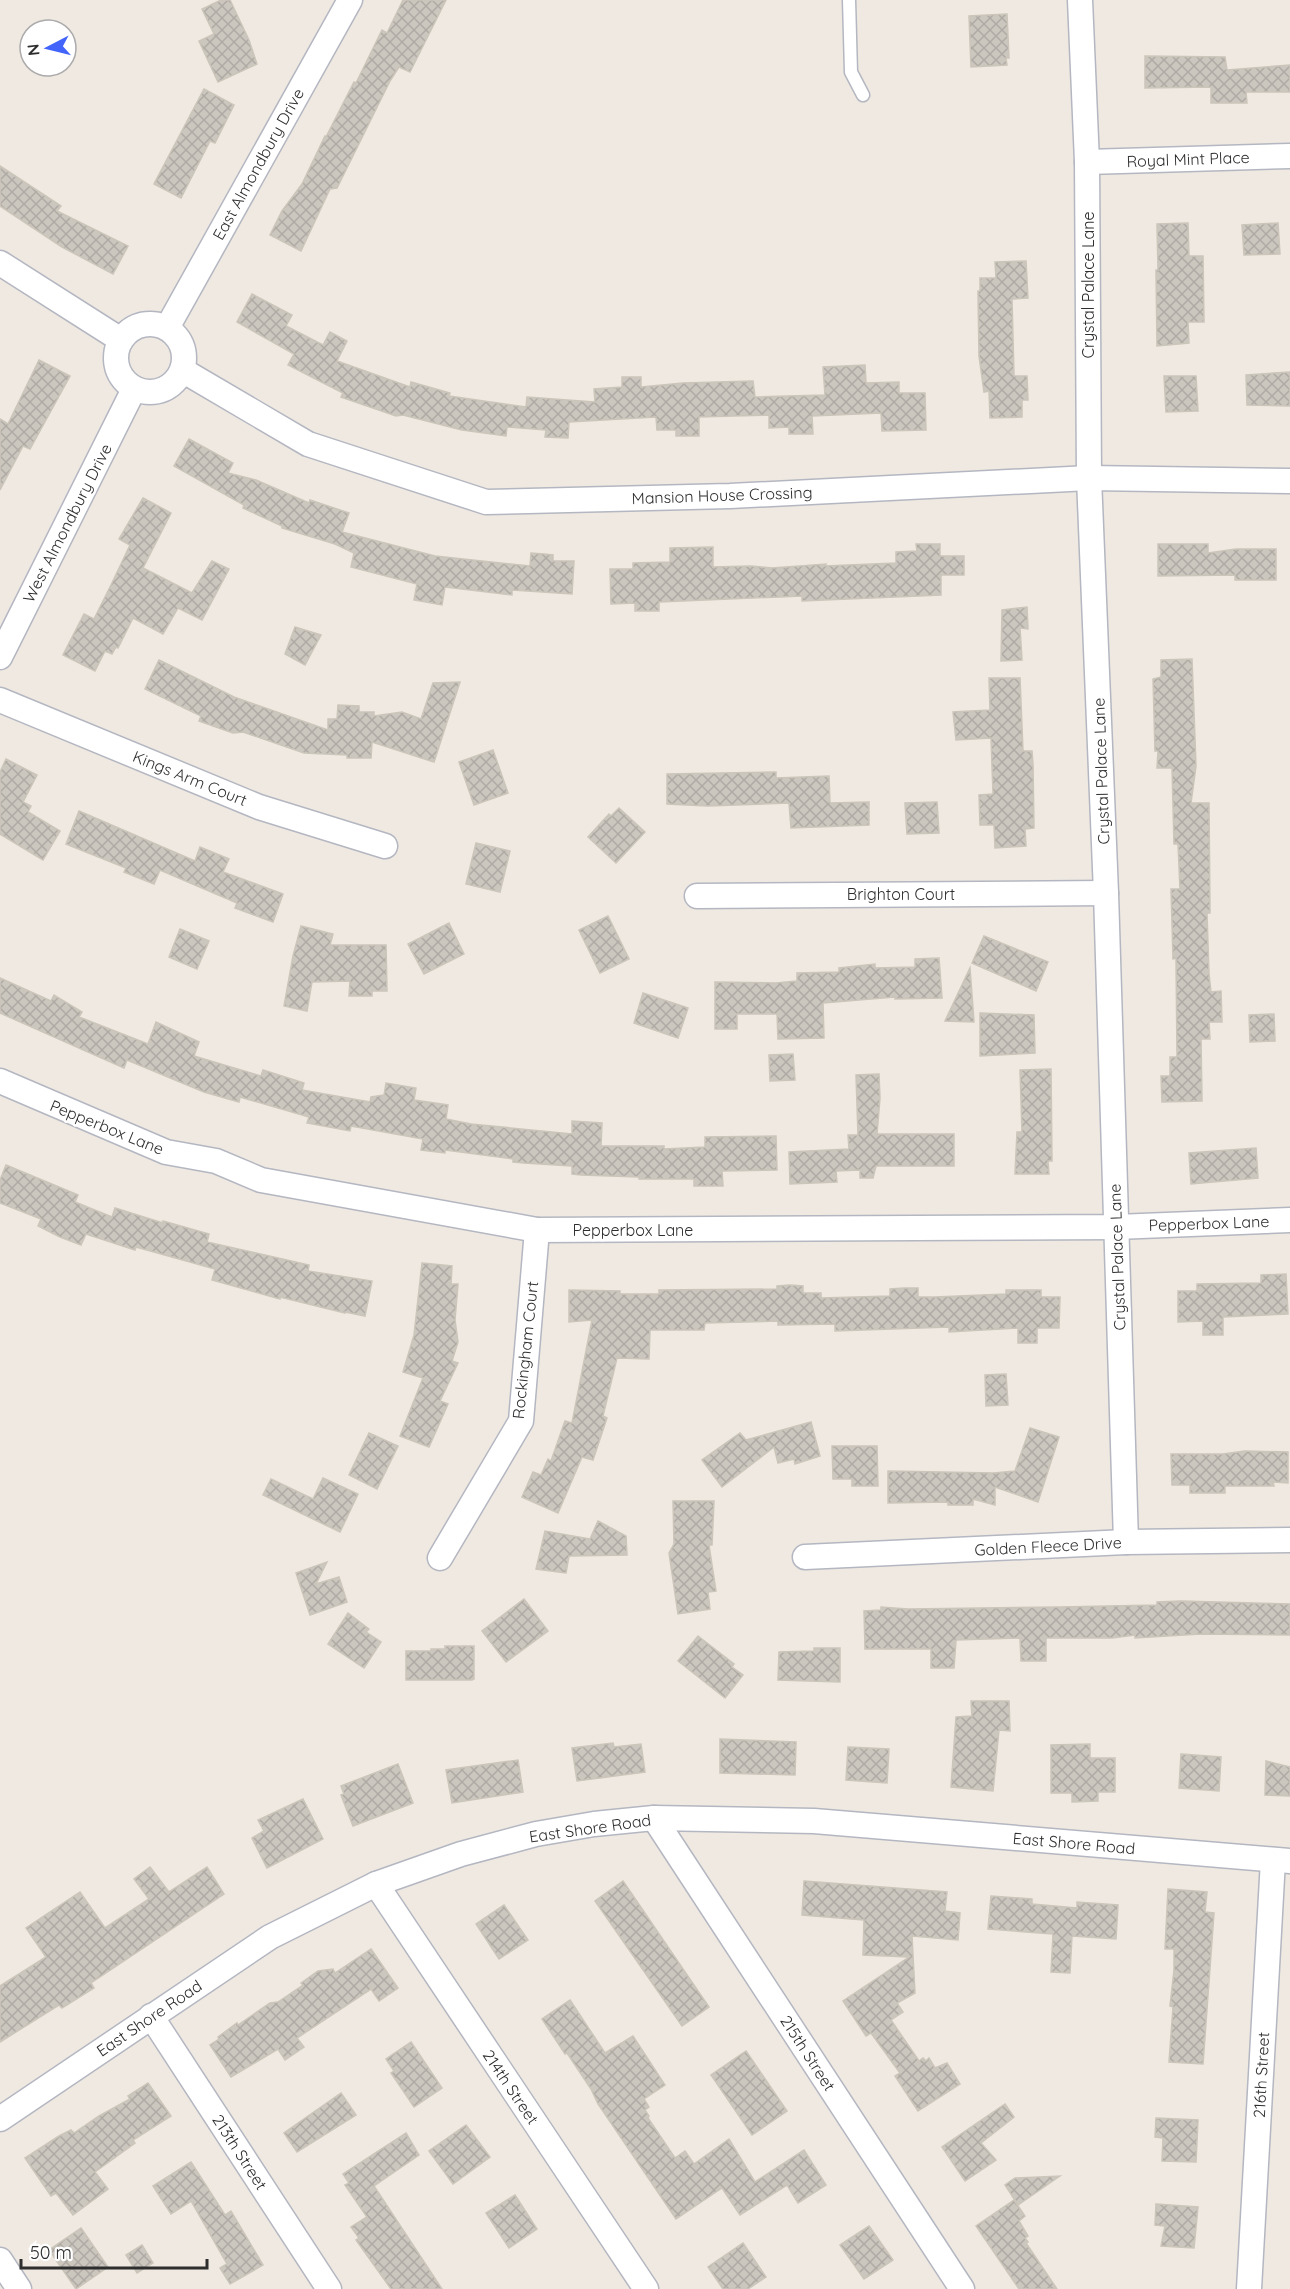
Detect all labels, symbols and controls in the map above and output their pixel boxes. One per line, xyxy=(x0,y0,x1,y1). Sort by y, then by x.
north arrow xyxy=(18,18,78,78)
text: N xyxy=(22,43,44,57)
street label: East Almondbury Drive xyxy=(208,85,308,243)
street label: Royal Mint Place xyxy=(1126,147,1250,171)
street label: Crystal Palace Lane xyxy=(1078,212,1098,358)
street label: West Almondbury Drive xyxy=(18,440,116,606)
street label: Mansion House Crossing xyxy=(631,482,813,508)
street label: Crystal Palace Lane xyxy=(1088,697,1114,845)
street label: Kings Arm Court xyxy=(130,746,250,810)
street label: Brighton Court xyxy=(847,884,955,904)
street label: Pepperbox Lane xyxy=(47,1095,167,1159)
street label: Crystal Palace Lane xyxy=(1104,1183,1130,1331)
street label: Pepperbox Lane xyxy=(1148,1211,1270,1235)
street label: Pepperbox Lane xyxy=(573,1220,693,1240)
street label: Rockingham Court xyxy=(508,1280,542,1420)
street label: Golden Fleece Drive xyxy=(974,1532,1122,1560)
street label: East Shore Road xyxy=(528,1810,652,1846)
street label: East Shore Road xyxy=(1012,1828,1136,1858)
street label: East Shore Road xyxy=(93,1975,205,2061)
street label: 215th Street xyxy=(776,2011,840,2095)
street label: 216th Street xyxy=(1249,2032,1273,2118)
street label: 214th Street xyxy=(479,2046,543,2128)
street label: 213th Street xyxy=(208,2111,272,2193)
scale bar xyxy=(21,2232,207,2270)
text: 50 m xyxy=(30,2241,72,2264)

